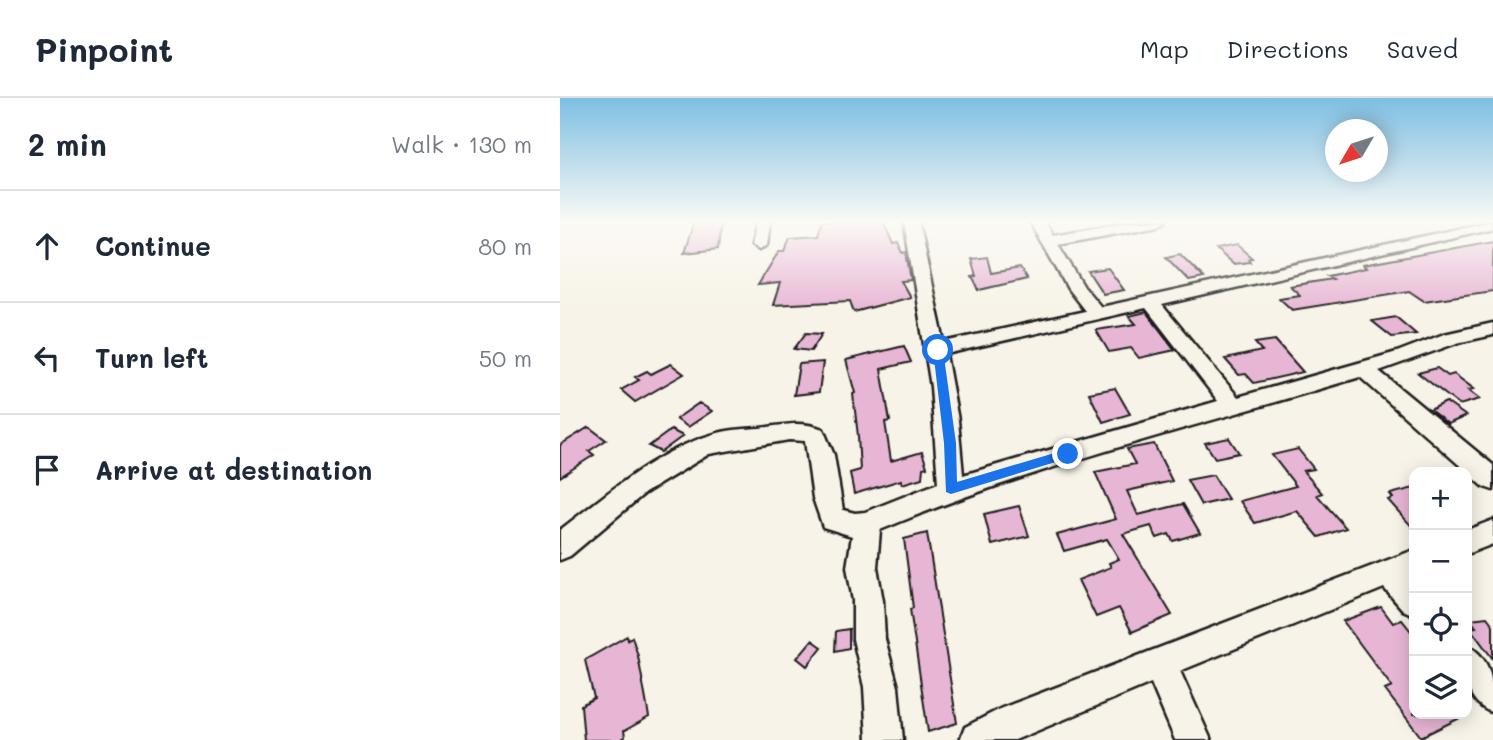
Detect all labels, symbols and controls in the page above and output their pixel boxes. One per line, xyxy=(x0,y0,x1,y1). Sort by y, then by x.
text: Pinpoint xyxy=(35,27,173,70)
text: Map xyxy=(1140,33,1189,64)
text: Directions xyxy=(1227,33,1349,64)
text: Saved xyxy=(1387,33,1458,64)
north arrow xyxy=(1325,119,1388,182)
text: 2 min xyxy=(28,124,107,164)
text: Walk · 130 m xyxy=(391,129,532,159)
icon: ahead xyxy=(28,227,66,265)
text: Continue xyxy=(95,229,211,263)
text: 80 m xyxy=(478,231,532,261)
route start xyxy=(922,334,953,365)
icon: left xyxy=(28,339,66,377)
text: Turn left xyxy=(95,341,208,375)
text: 50 m xyxy=(479,343,532,373)
route end xyxy=(1052,438,1083,469)
icon: arrive xyxy=(28,451,66,489)
text: Arrive at destination xyxy=(95,453,372,487)
map controls xyxy=(1409,467,1472,719)
button: + xyxy=(1409,467,1472,530)
button: − xyxy=(1409,530,1472,593)
button: locate xyxy=(1409,593,1472,656)
button: layers xyxy=(1409,656,1472,719)

